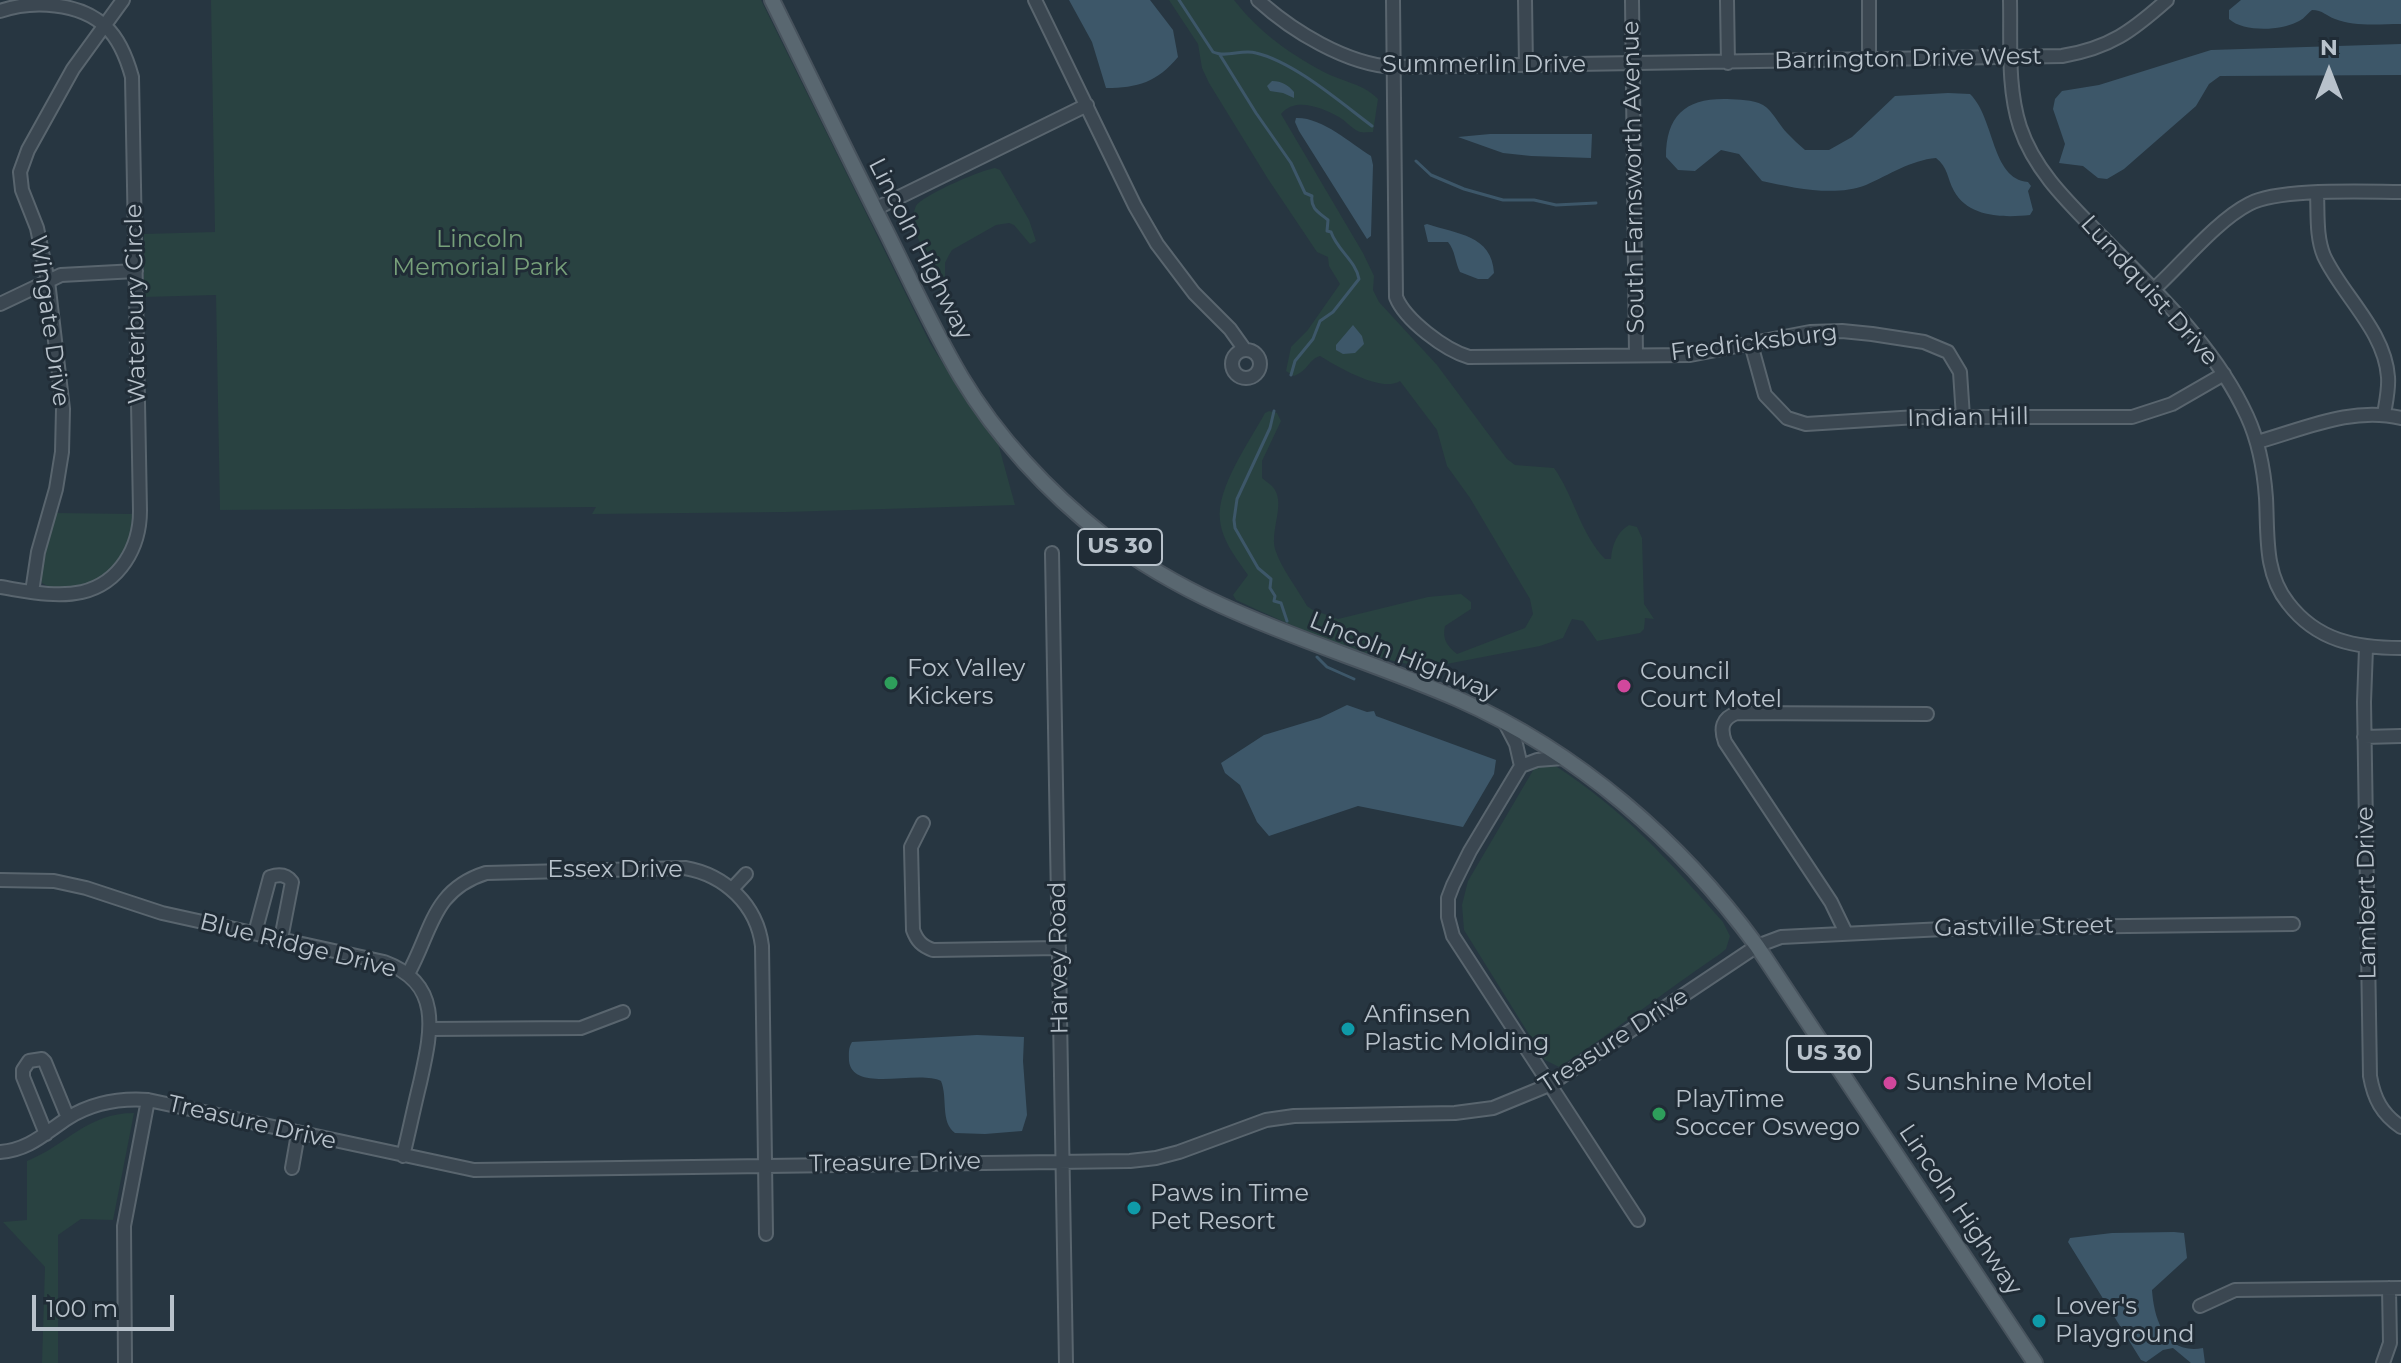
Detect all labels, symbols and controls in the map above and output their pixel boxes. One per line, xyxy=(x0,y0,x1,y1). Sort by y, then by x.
street label: South Farnsworth Avenue xyxy=(1617,20,1651,334)
north arrow xyxy=(2289,32,2369,112)
text: N xyxy=(2320,34,2338,61)
street label: Barrington Drive West xyxy=(1774,42,2042,76)
street label: Summerlin Drive xyxy=(1382,51,1586,79)
street label: Lincoln Highway xyxy=(862,153,978,345)
street label: Waterbury Circle xyxy=(120,203,152,405)
street label: Lundquist Drive xyxy=(2074,210,2224,372)
park label: Lincoln Memorial Park xyxy=(392,226,568,282)
street label: Wingate Drive xyxy=(23,234,75,408)
street label: Fredricksburg xyxy=(1669,318,1839,368)
street label: Indian Hill xyxy=(1907,403,2029,433)
road number: US 30 xyxy=(1078,529,1162,565)
street label: Lincoln Highway xyxy=(1305,606,1501,708)
place label: Fox Valley Kickers xyxy=(907,655,1025,711)
place label: Council Court Motel xyxy=(1640,658,1782,714)
marker: Fox Valley Kickers xyxy=(882,674,900,692)
marker: Council Court Motel xyxy=(1615,677,1633,695)
street label: Lambert Drive xyxy=(2351,806,2383,980)
street label: Essex Drive xyxy=(547,856,683,884)
street label: Harvey Road xyxy=(1043,881,1075,1035)
street label: Blue Ridge Drive xyxy=(197,908,399,984)
street label: Gastville Street xyxy=(1934,911,2114,943)
street label: Treasure Drive xyxy=(1534,982,1694,1100)
place label: Anfinsen Plastic Molding xyxy=(1364,1001,1549,1057)
marker: Anfinsen Plastic Molding xyxy=(1339,1020,1357,1038)
road number: US 30 xyxy=(1787,1036,1871,1072)
place label: Sunshine Motel xyxy=(1906,1069,2093,1097)
marker: Sunshine Motel xyxy=(1881,1074,1899,1092)
place label: PlayTime Soccer Oswego xyxy=(1675,1086,1860,1142)
street label: Treasure Drive xyxy=(165,1090,339,1156)
marker: PlayTime Soccer Oswego xyxy=(1650,1105,1668,1123)
street label: Lincoln Highway xyxy=(1892,1119,2028,1301)
street label: Treasure Drive xyxy=(809,1147,981,1179)
place label: Paws in Time Pet Resort xyxy=(1150,1180,1309,1236)
marker: Paws in Time Pet Resort xyxy=(1125,1199,1143,1217)
scale bar xyxy=(36,1279,178,1329)
place label: Lover's Playground xyxy=(2055,1293,2194,1349)
text: 100 m xyxy=(46,1294,118,1323)
marker: Lover's Playground xyxy=(2030,1312,2048,1330)

